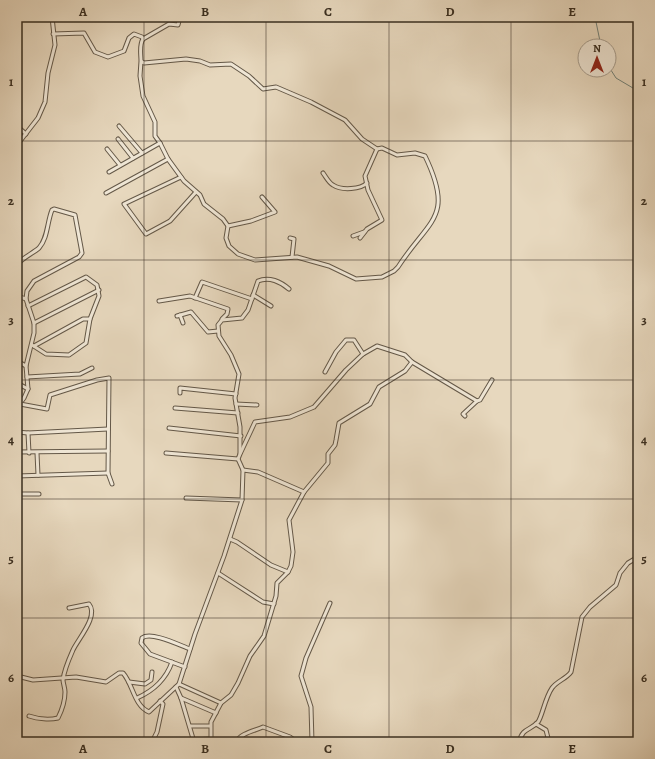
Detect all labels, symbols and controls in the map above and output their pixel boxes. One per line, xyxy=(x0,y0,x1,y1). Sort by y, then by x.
text: A xyxy=(78,3,88,20)
text: B xyxy=(201,3,209,20)
text: C xyxy=(324,3,332,20)
text: D xyxy=(445,3,455,20)
text: E xyxy=(568,3,576,20)
north arrow xyxy=(577,38,617,78)
text: N xyxy=(593,41,601,56)
text: 1 xyxy=(9,73,14,90)
text: 1 xyxy=(642,73,647,90)
text: 2 xyxy=(8,192,15,209)
text: 2 xyxy=(641,192,648,209)
text: 3 xyxy=(8,311,14,328)
text: 3 xyxy=(641,311,647,328)
text: 4 xyxy=(8,431,14,448)
text: 4 xyxy=(641,431,647,448)
text: 5 xyxy=(8,550,14,567)
text: 5 xyxy=(641,550,647,567)
text: 6 xyxy=(8,669,14,686)
text: 6 xyxy=(641,669,647,686)
text: A xyxy=(78,740,88,757)
text: B xyxy=(201,740,209,757)
text: C xyxy=(324,740,332,757)
text: D xyxy=(445,740,455,757)
text: E xyxy=(568,740,576,757)

